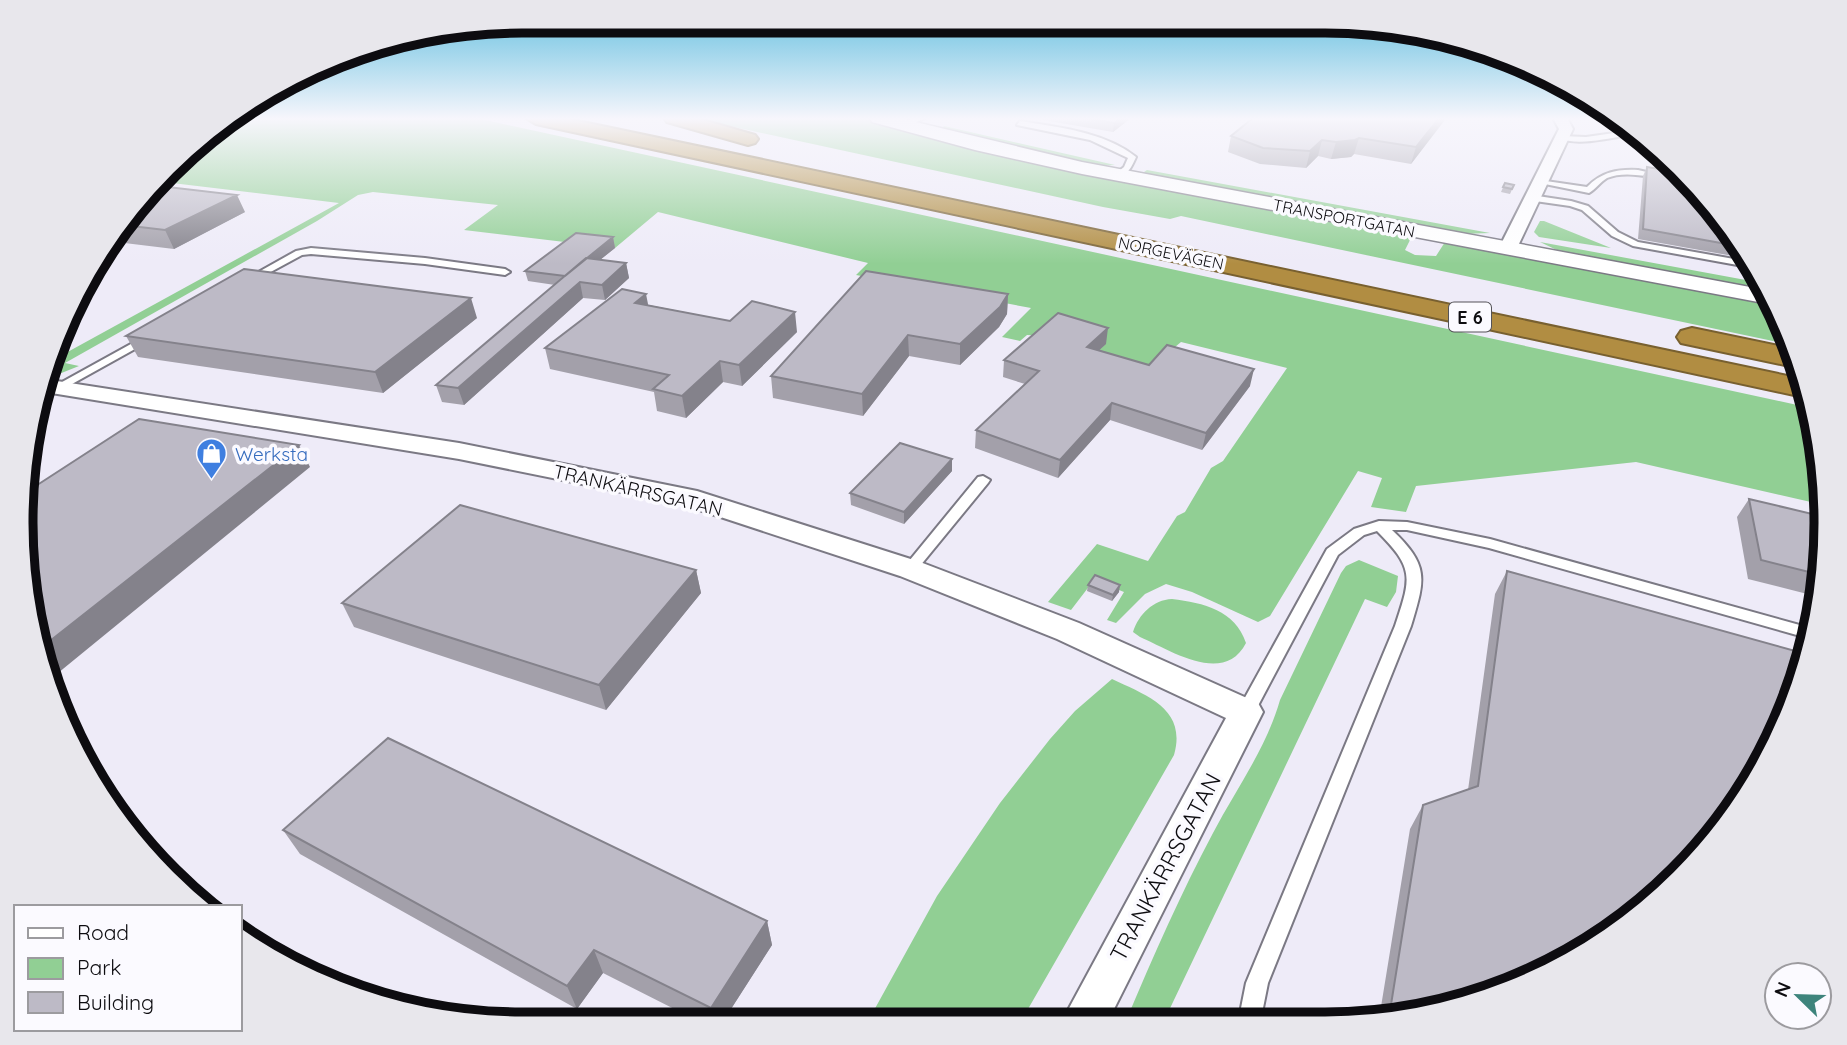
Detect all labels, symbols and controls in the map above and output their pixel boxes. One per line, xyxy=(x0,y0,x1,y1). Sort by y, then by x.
street label: TRANSPORTGATAN xyxy=(1271,194,1417,242)
street label: NORGEVÄGEN xyxy=(1116,232,1226,274)
road number: E 6 xyxy=(1449,302,1491,332)
shop icon: Werksta xyxy=(195,437,229,481)
place label: Werksta xyxy=(235,442,308,466)
street label: TRANKÄRRSGATAN xyxy=(551,459,725,521)
street label: TRANKÄRRSGATAN xyxy=(1103,768,1227,966)
legend xyxy=(14,905,242,1031)
text: Road xyxy=(77,919,129,945)
text: Park xyxy=(77,954,121,980)
north arrow xyxy=(1763,961,1833,1031)
text: N xyxy=(1769,978,1796,1000)
text: Building xyxy=(77,989,154,1015)

